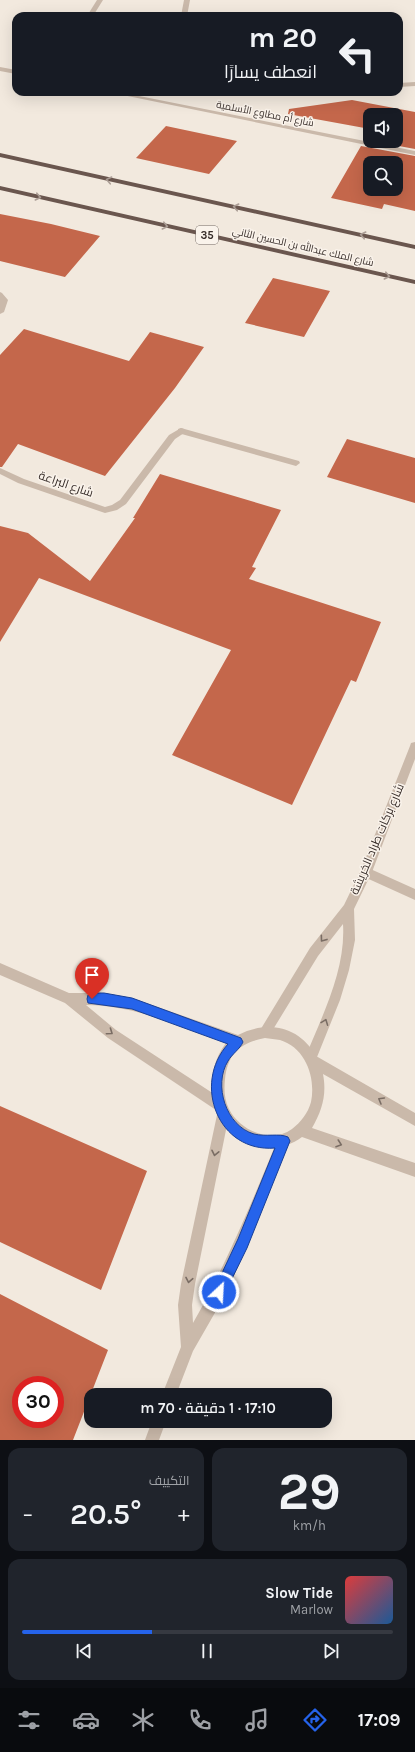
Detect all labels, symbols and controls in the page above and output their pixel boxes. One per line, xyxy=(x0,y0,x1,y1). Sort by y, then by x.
text: 20 m xyxy=(249,21,317,54)
icon: left xyxy=(331,28,383,80)
text: انعطف يسارًا xyxy=(224,61,317,83)
street label: شارع أم مطاوع الأسلمية xyxy=(215,98,315,130)
map controls xyxy=(363,108,403,196)
button: sound xyxy=(363,108,403,148)
button: search xyxy=(363,156,403,196)
one-way arrow xyxy=(106,176,113,184)
one-way arrow xyxy=(34,192,41,201)
one-way arrow xyxy=(233,203,240,211)
one-way arrow xyxy=(162,221,168,229)
street label: شارع الملك عبدالله بن الحسين الثاني xyxy=(231,223,375,270)
road number: 35 xyxy=(196,226,218,244)
one-way arrow xyxy=(360,232,367,240)
one-way arrow xyxy=(384,271,390,279)
street label: شارع البراعة xyxy=(36,468,95,501)
street label: شارع بركات طراد الخريشة xyxy=(347,781,408,897)
one-way arrow xyxy=(320,935,328,942)
pin xyxy=(75,958,109,999)
icon: arrive xyxy=(81,964,103,986)
one-way arrow xyxy=(321,1018,329,1025)
one-way arrow xyxy=(106,1027,113,1035)
one-way arrow xyxy=(378,1098,385,1105)
one-way arrow xyxy=(335,1139,342,1147)
one-way arrow xyxy=(211,1150,219,1156)
position arrow xyxy=(198,1271,240,1313)
one-way arrow xyxy=(185,1277,194,1283)
speed limit sign: 30 xyxy=(12,1376,64,1428)
text: 17:10 · 1 دقيقة · 70 m xyxy=(140,1399,276,1417)
text: 29 xyxy=(278,1461,341,1522)
text: التكييف xyxy=(149,1473,190,1488)
text: 20.5° xyxy=(70,1496,141,1532)
text: − xyxy=(22,1501,34,1527)
text: + xyxy=(178,1501,190,1527)
text: km/h xyxy=(293,1518,326,1533)
text: Slow Tide xyxy=(265,1584,333,1602)
text: Marlow xyxy=(290,1602,333,1617)
icon: previous xyxy=(73,1640,95,1662)
icon: pause xyxy=(196,1640,218,1662)
icon: next xyxy=(320,1640,342,1662)
icon: filters xyxy=(15,1706,43,1734)
icon: car xyxy=(72,1706,100,1734)
icon: climate xyxy=(129,1706,157,1734)
icon: phone xyxy=(186,1706,214,1734)
icon: music xyxy=(243,1706,271,1734)
icon: directions xyxy=(301,1706,329,1734)
text: 17:09 xyxy=(358,1709,400,1731)

